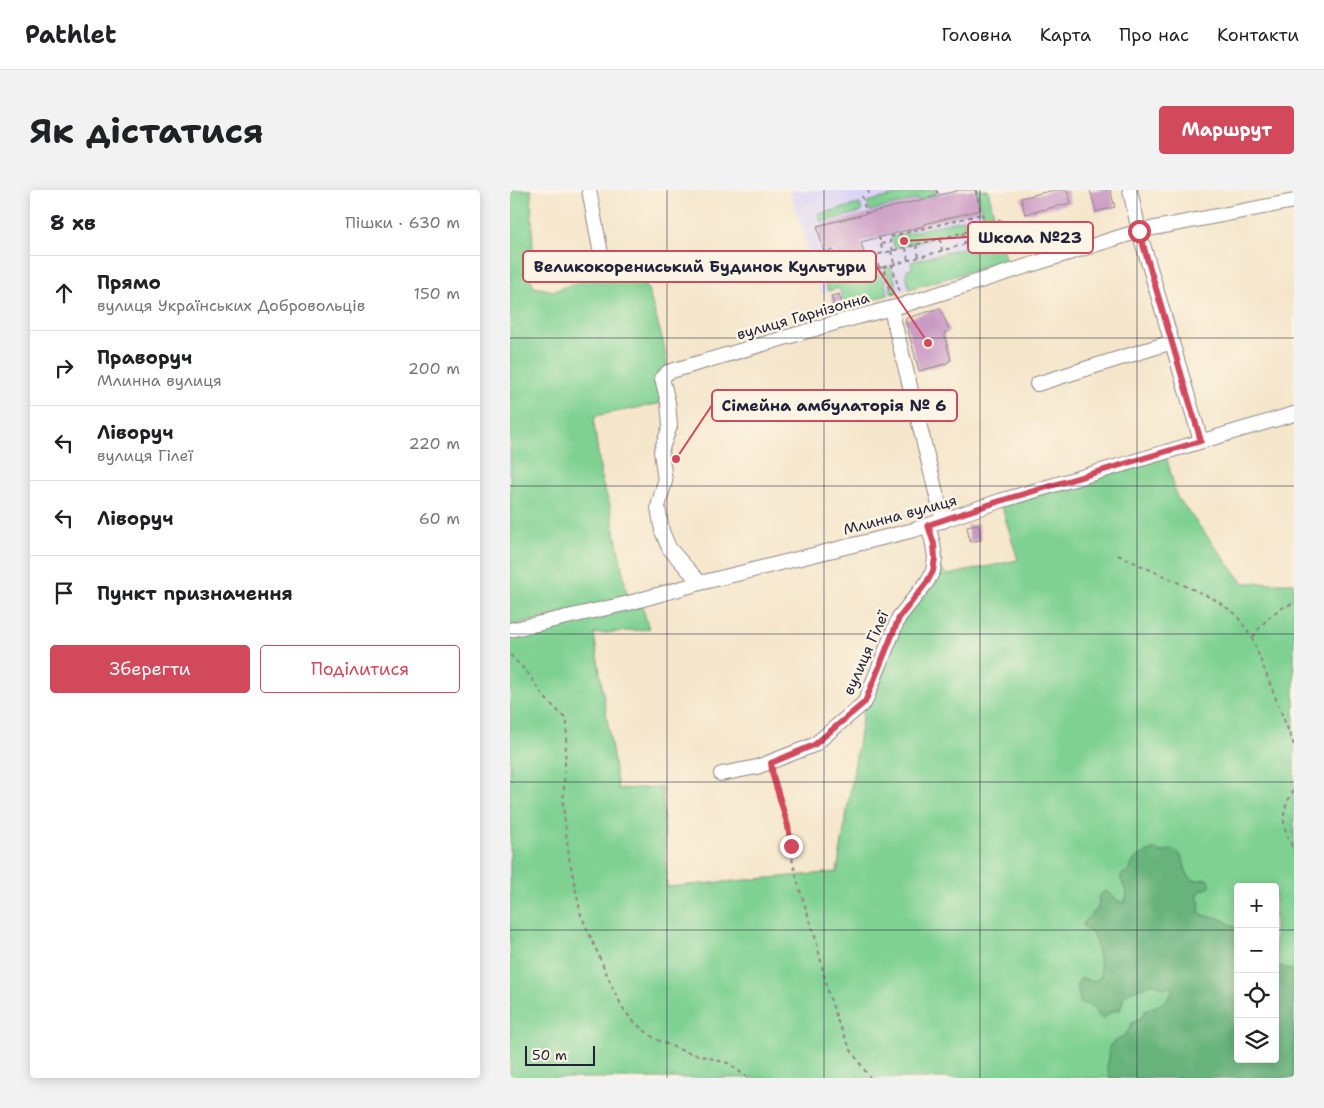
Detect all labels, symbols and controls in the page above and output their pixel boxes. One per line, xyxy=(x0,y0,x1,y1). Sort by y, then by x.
text: Pathlet xyxy=(25,19,116,51)
text: Головна xyxy=(941,23,1012,47)
text: Карта xyxy=(1040,23,1091,47)
text: Про нас xyxy=(1119,23,1189,47)
text: Контакти xyxy=(1217,23,1299,47)
button: Маршрут xyxy=(1159,106,1294,154)
text: Як дістатися xyxy=(30,107,264,154)
text: 8 хв xyxy=(50,209,96,237)
text: Пішки · 630 m xyxy=(345,212,460,233)
route start xyxy=(1128,220,1151,243)
callout: Школа №23 xyxy=(968,222,1093,253)
text: Школа №23 xyxy=(978,227,1082,248)
callout: Великокорениський Будинок Культури xyxy=(523,251,876,282)
text: Великокорениський Будинок Культури xyxy=(534,256,866,277)
text: Прямо xyxy=(97,270,161,295)
icon: ahead xyxy=(50,279,78,307)
text: 150 m xyxy=(413,283,460,304)
street label: вулиця Гарнізонна xyxy=(734,287,872,344)
text: вулиця Українських Добровольців xyxy=(97,295,365,316)
text: Праворуч xyxy=(97,345,192,370)
icon: right xyxy=(50,354,78,382)
text: 200 m xyxy=(408,358,460,379)
text: Млинна вулиця xyxy=(97,370,222,391)
callout: Сімейна амбулаторія № 6 xyxy=(712,390,957,421)
text: Сімейна амбулаторія № 6 xyxy=(722,395,946,416)
text: Ліворуч xyxy=(97,420,173,445)
icon: left xyxy=(50,429,78,457)
text: 220 m xyxy=(408,433,460,454)
text: вулиця Гілеї xyxy=(97,445,193,466)
street label: Млинна вулиця xyxy=(841,490,959,540)
icon: left xyxy=(50,504,78,532)
text: Ліворуч xyxy=(97,506,173,531)
text: 60 m xyxy=(419,508,460,529)
icon: arrive xyxy=(50,579,78,607)
text: Пункт призначення xyxy=(97,581,293,606)
street label: вулиця Гілеї xyxy=(839,607,894,698)
button: Зберегти xyxy=(50,645,250,693)
button: Поділитися xyxy=(260,645,460,693)
route end xyxy=(780,835,803,858)
map controls xyxy=(1234,883,1279,1063)
button: + xyxy=(1234,883,1279,928)
button: − xyxy=(1234,928,1279,973)
button: locate xyxy=(1234,973,1279,1018)
button: layers xyxy=(1234,1018,1279,1063)
scale bar xyxy=(525,1043,595,1066)
text: 50 m xyxy=(532,1046,567,1064)

